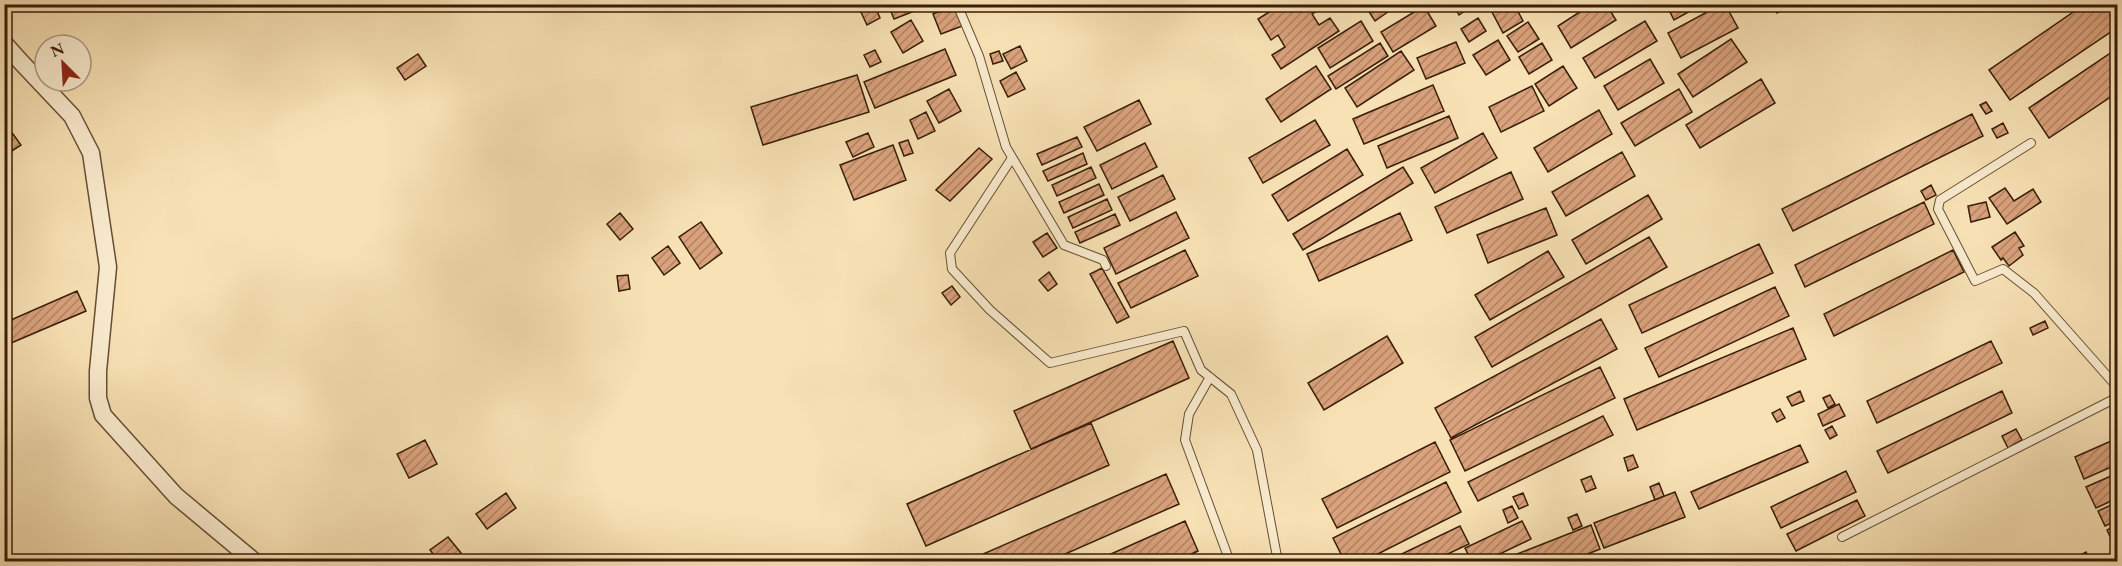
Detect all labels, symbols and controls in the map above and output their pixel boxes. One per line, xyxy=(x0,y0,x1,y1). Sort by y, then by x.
north arrow xyxy=(33,33,93,93)
text: N xyxy=(47,38,67,62)

